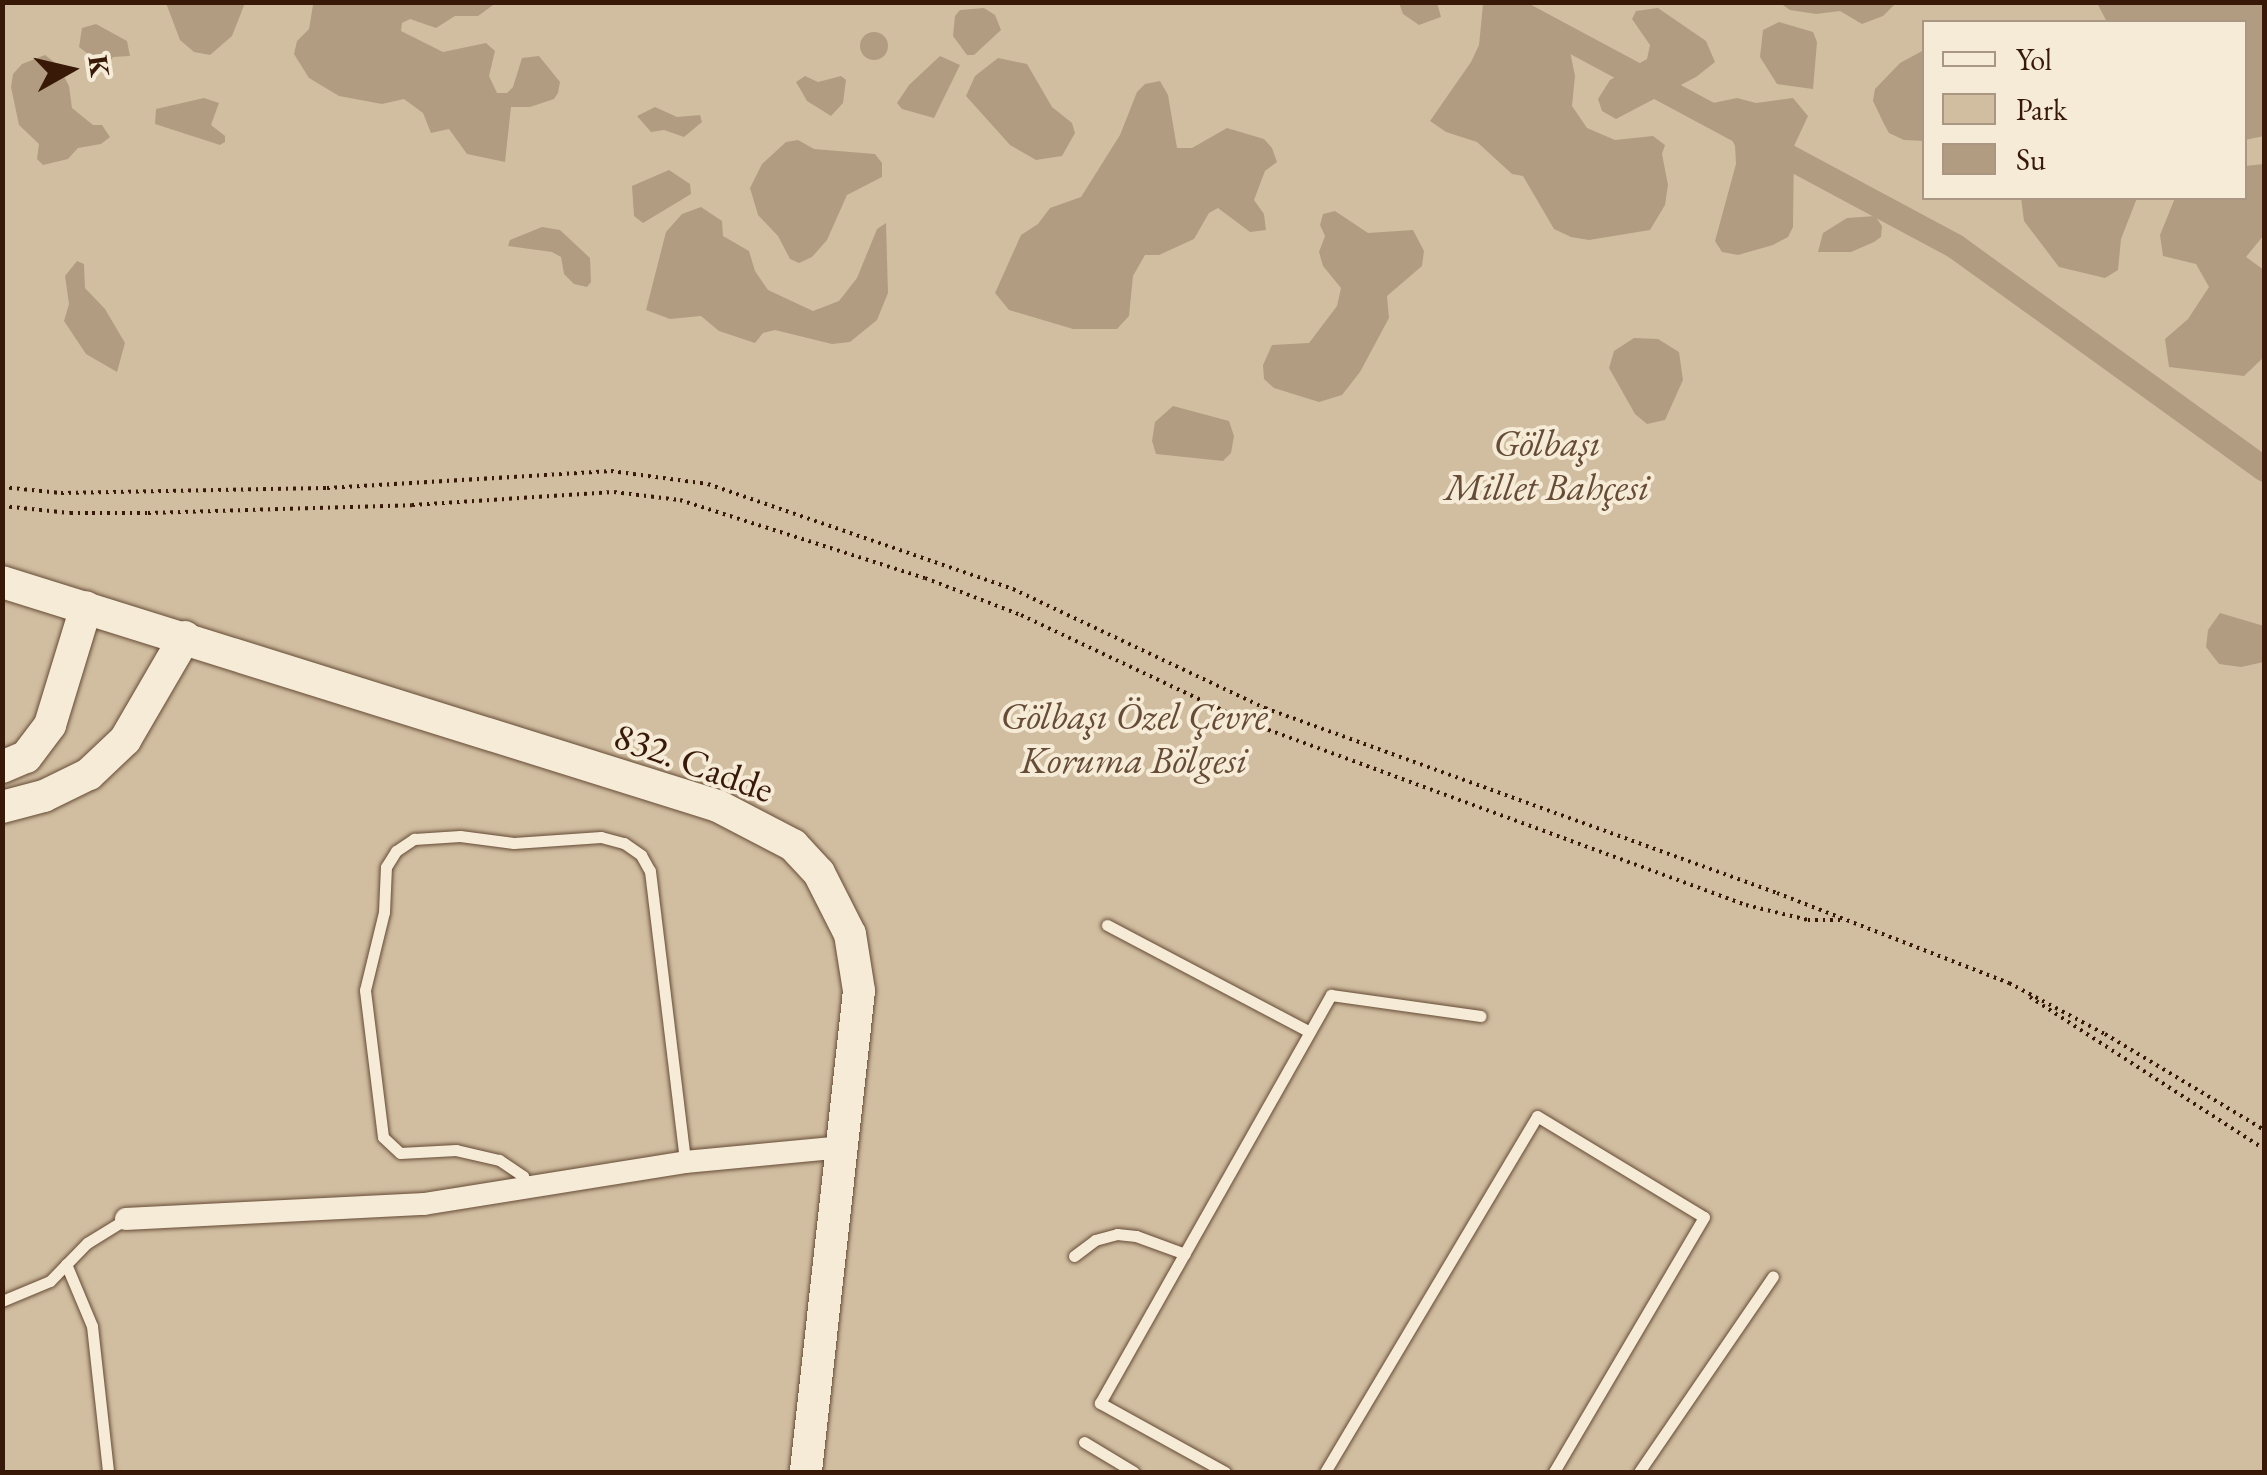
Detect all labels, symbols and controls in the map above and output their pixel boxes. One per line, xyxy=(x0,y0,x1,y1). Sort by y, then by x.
north arrow xyxy=(20,20,120,120)
legend xyxy=(1922,20,2247,200)
text: Yol xyxy=(2016,40,2052,79)
text: K xyxy=(80,53,119,79)
text: Park xyxy=(2016,90,2067,129)
text: Su xyxy=(2016,140,2046,179)
park label: Gölbaşı Millet Bahçesi xyxy=(1445,420,1649,509)
park label: Gölbaşı Özel Çevre Koruma Bölgesi xyxy=(1000,693,1268,782)
street label: 832. Cadde xyxy=(608,712,780,812)

